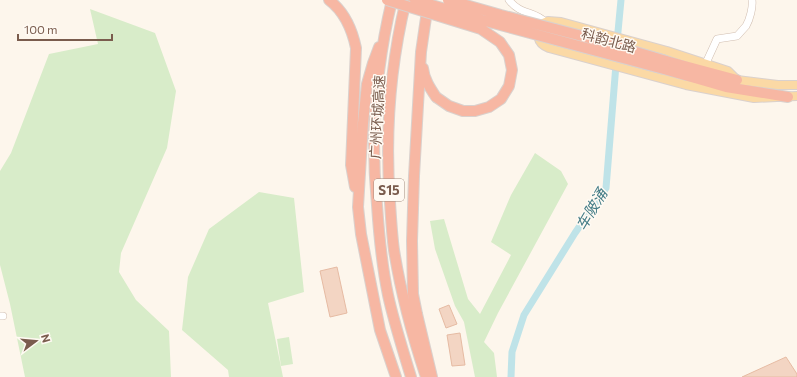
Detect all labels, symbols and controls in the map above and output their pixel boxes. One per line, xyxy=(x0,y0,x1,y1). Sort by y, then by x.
scale bar xyxy=(18,16,112,42)
text: 100 m xyxy=(24,22,58,36)
street label: 科韵北路 xyxy=(580,25,638,55)
street label: 广州环城高速 xyxy=(366,75,388,159)
road number: S15 xyxy=(374,179,404,201)
water label: 车陂涌 xyxy=(572,183,611,233)
north arrow xyxy=(16,321,56,361)
text: N xyxy=(39,332,53,344)

